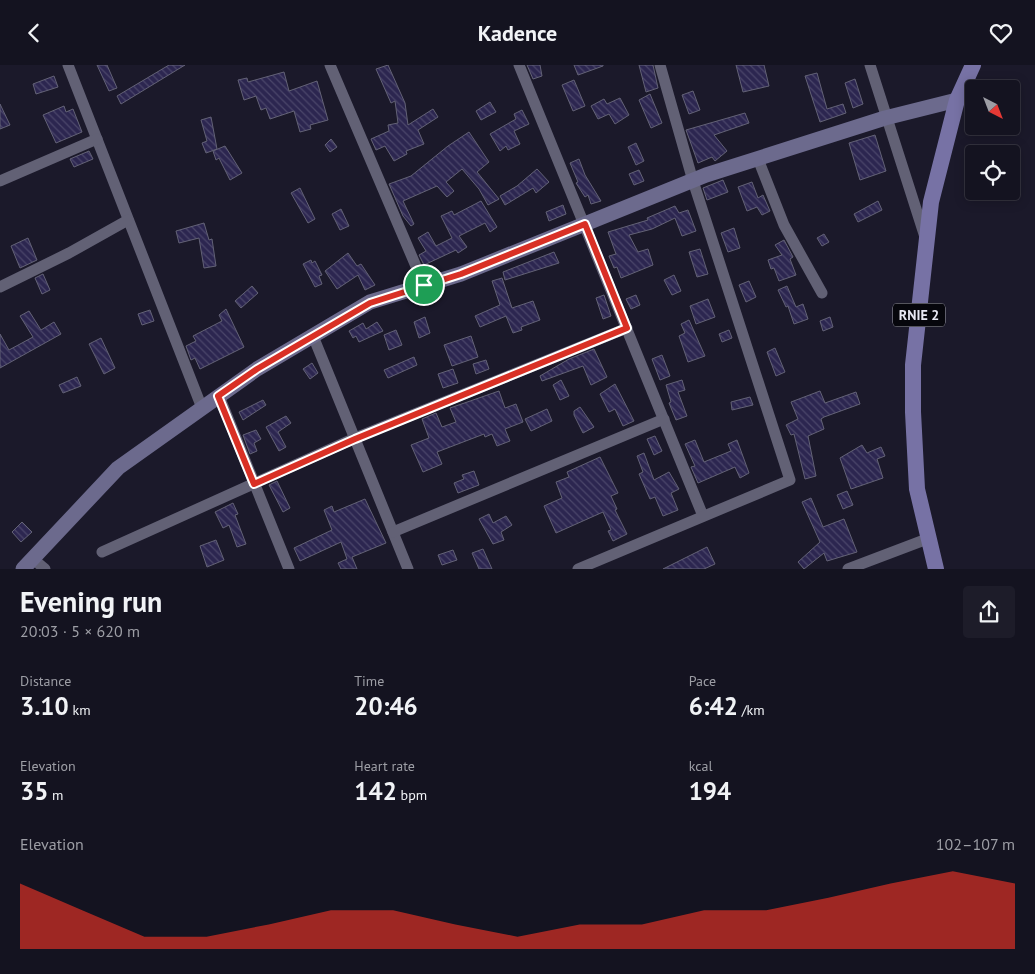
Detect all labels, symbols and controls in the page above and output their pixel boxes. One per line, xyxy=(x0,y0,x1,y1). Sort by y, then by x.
icon: back xyxy=(20,19,48,47)
text: Kadence xyxy=(478,19,557,47)
icon: heart xyxy=(987,19,1015,47)
north arrow xyxy=(965,80,1020,135)
map controls xyxy=(965,80,1020,200)
button: locate xyxy=(965,145,1020,200)
pin xyxy=(403,264,445,306)
icon: arrive xyxy=(410,271,438,299)
road number: RNIE 2 xyxy=(893,303,945,327)
text: Evening run xyxy=(20,583,162,620)
button: share xyxy=(963,586,1015,638)
text: 20:03 · 5 × 620 m xyxy=(20,621,140,641)
text: Distance xyxy=(20,672,71,690)
text: Time xyxy=(354,672,384,690)
text: Pace xyxy=(689,672,716,690)
text: 3.10 xyxy=(20,690,69,722)
text: 20:46 xyxy=(354,690,418,722)
text: 6:42 xyxy=(689,690,738,722)
text: km xyxy=(69,701,91,719)
text: /km xyxy=(738,701,765,719)
text: Elevation xyxy=(20,757,76,775)
text: Heart rate xyxy=(354,757,415,775)
text: kcal xyxy=(689,757,713,775)
text: 35 xyxy=(20,775,48,807)
text: 142 xyxy=(354,775,397,807)
text: 194 xyxy=(689,775,731,807)
text: m xyxy=(48,786,63,804)
text: bpm xyxy=(397,786,427,804)
text: Elevation xyxy=(20,834,84,854)
text: 102–107 m xyxy=(936,834,1015,854)

